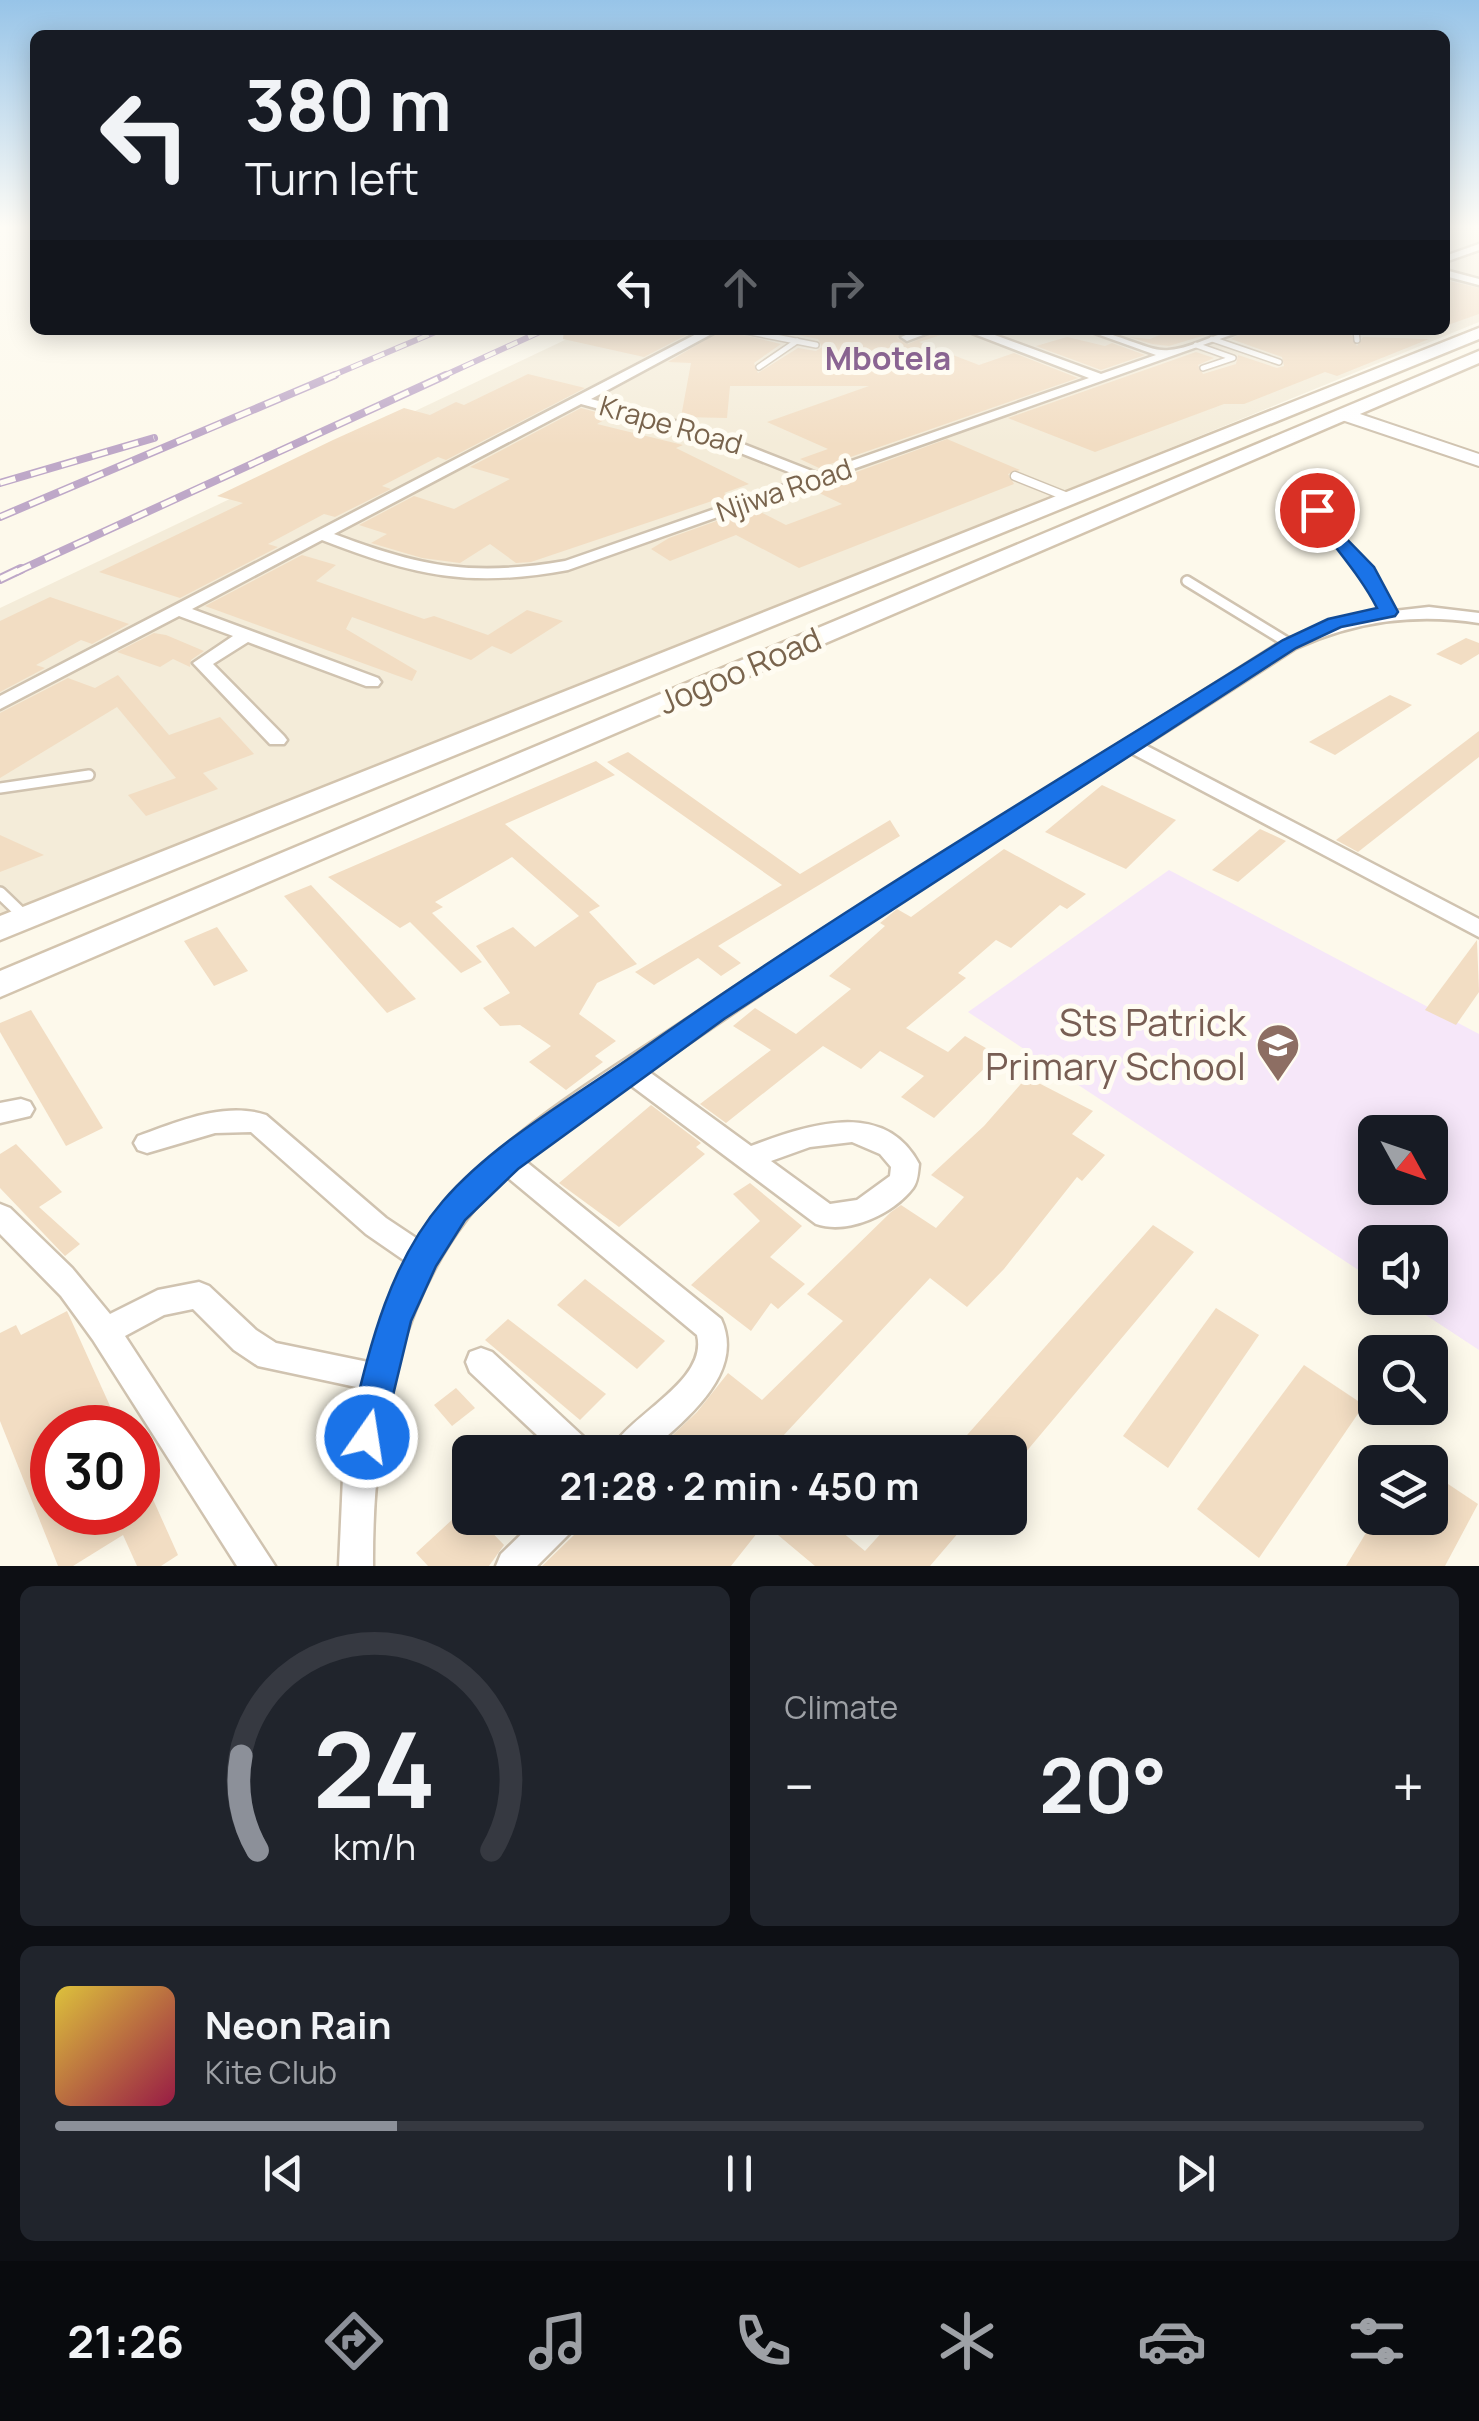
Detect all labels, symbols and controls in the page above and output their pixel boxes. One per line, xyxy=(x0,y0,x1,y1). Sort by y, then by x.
text: 380 m xyxy=(245,56,452,152)
icon: left xyxy=(80,70,210,200)
text: Turn left xyxy=(245,147,419,209)
icon: left xyxy=(608,260,663,315)
icon: ahead xyxy=(713,260,768,315)
icon: right xyxy=(818,260,873,315)
district label: Mbotela xyxy=(825,336,951,380)
street label: Krape Road xyxy=(596,386,747,463)
street label: Njiwa Road xyxy=(711,448,856,530)
pin xyxy=(1275,468,1360,553)
icon: arrive xyxy=(1290,483,1345,538)
street label: Jogoo Road xyxy=(651,616,828,724)
place label: Sts Patrick Primary School xyxy=(985,995,1247,1091)
school or university icon: Sts Patrick Primary School xyxy=(1255,1022,1301,1083)
north arrow xyxy=(1358,1115,1448,1205)
map controls xyxy=(1358,1115,1448,1535)
button: sound xyxy=(1358,1225,1448,1315)
button: search xyxy=(1358,1335,1448,1425)
position arrow xyxy=(315,1385,419,1489)
speed limit sign: 30 xyxy=(30,1405,160,1535)
button: layers xyxy=(1358,1445,1448,1535)
text: 21:28 · 2 min · 450 m xyxy=(560,1459,919,1511)
text: Climate xyxy=(785,1685,898,1729)
text: 24 xyxy=(313,1697,436,1839)
text: 20° xyxy=(1039,1733,1167,1836)
text: − xyxy=(785,1748,814,1824)
text: + xyxy=(1392,1748,1424,1824)
text: km/h xyxy=(333,1822,416,1871)
text: Neon Rain xyxy=(205,1998,391,2050)
text: Kite Club xyxy=(205,2050,337,2094)
icon: previous xyxy=(256,2146,311,2201)
icon: pause xyxy=(712,2146,767,2201)
icon: next xyxy=(1168,2146,1223,2201)
icon: directions xyxy=(319,2306,389,2376)
icon: music xyxy=(523,2306,593,2376)
icon: phone xyxy=(728,2306,798,2376)
icon: climate xyxy=(932,2306,1002,2376)
icon: car xyxy=(1137,2306,1207,2376)
icon: filters xyxy=(1342,2306,1412,2376)
text: 21:26 xyxy=(67,2310,184,2372)

